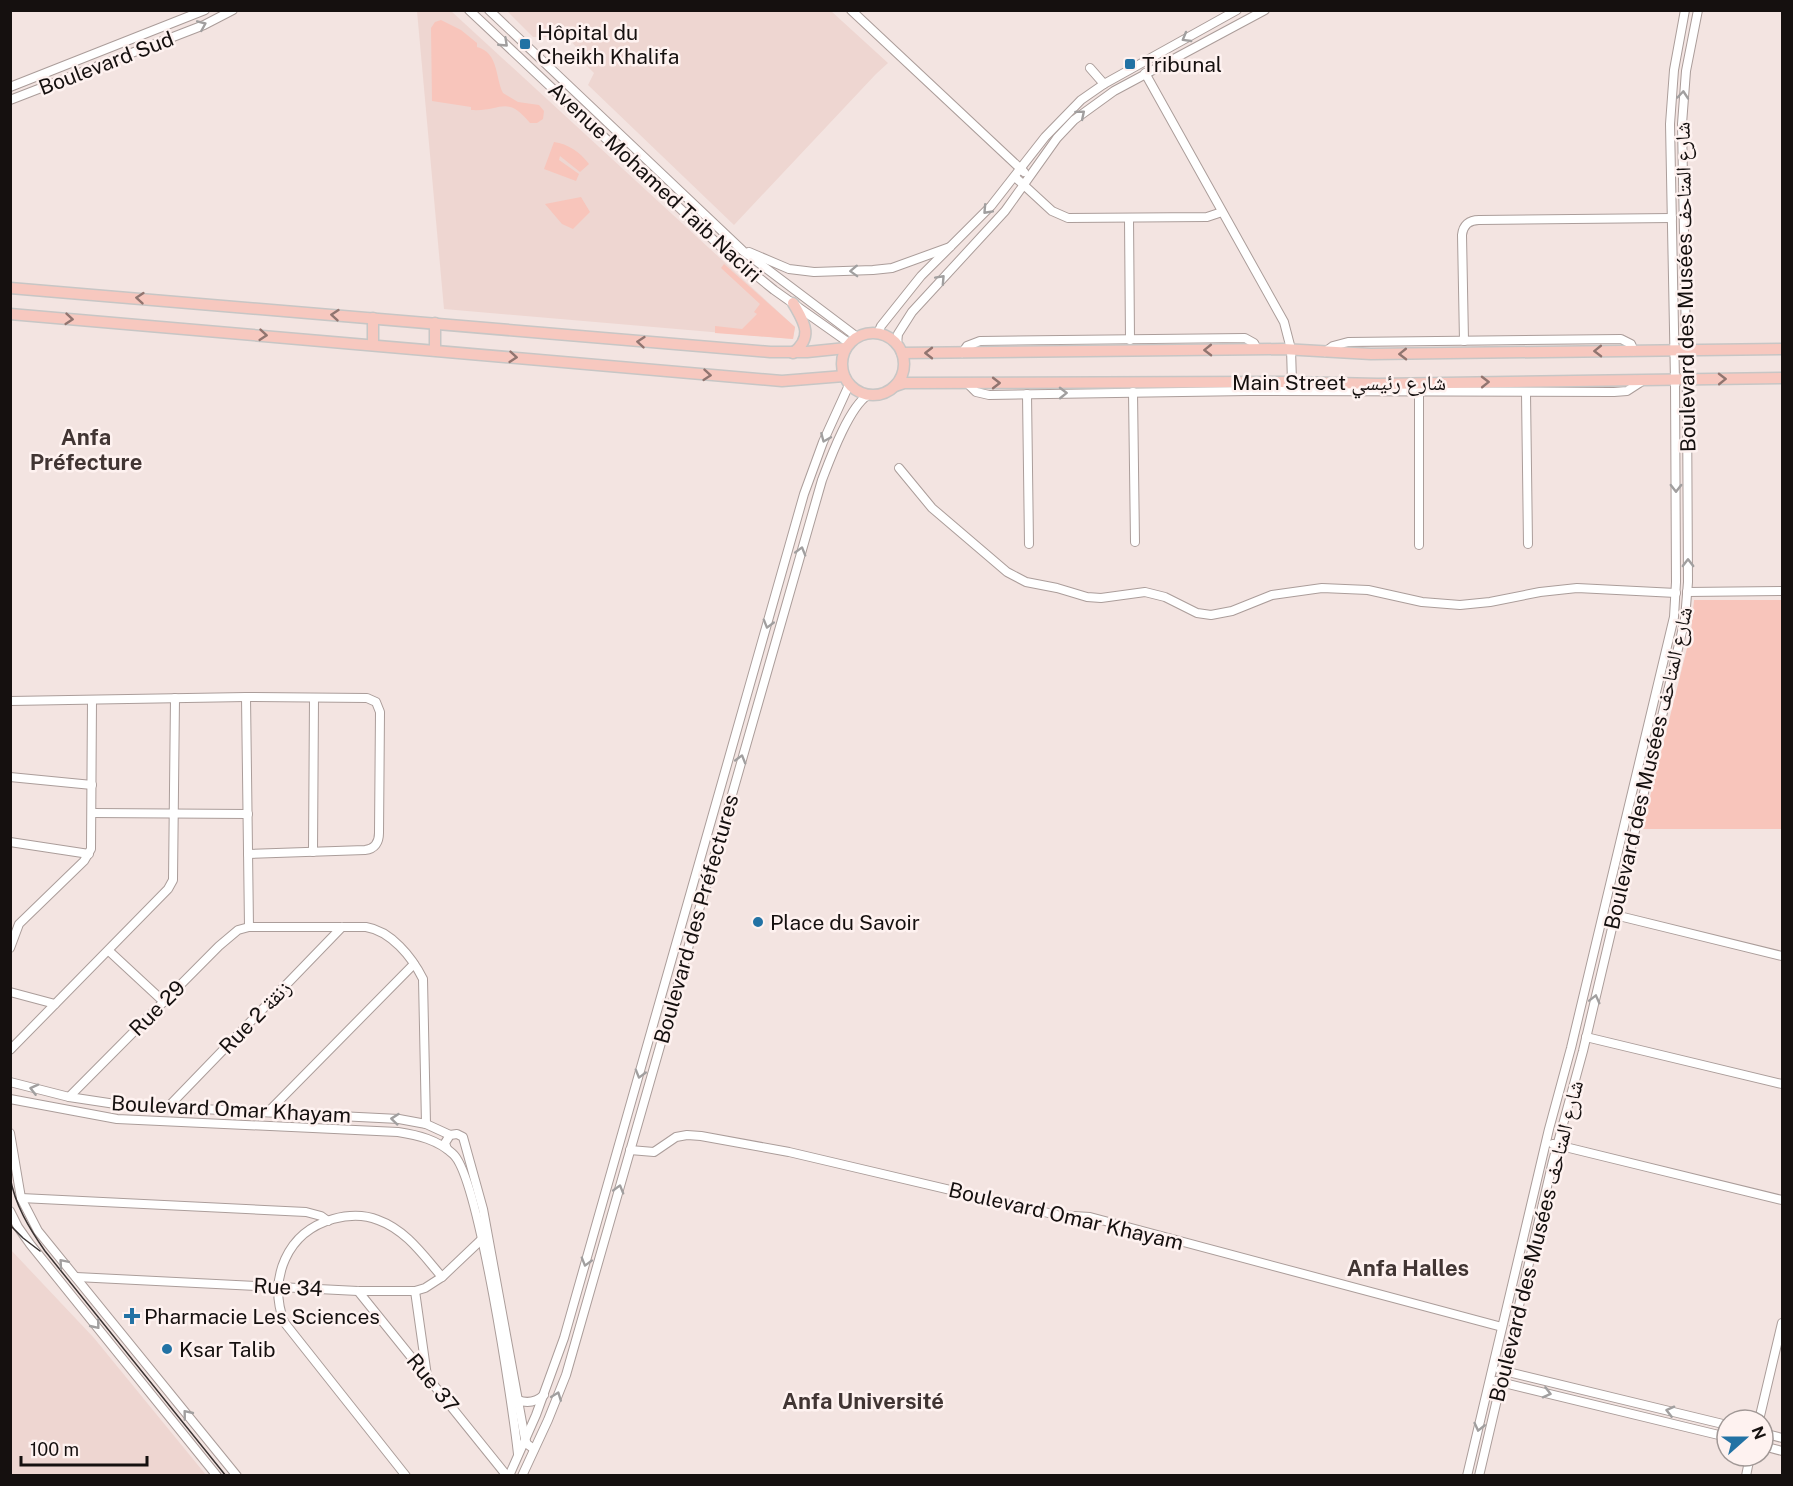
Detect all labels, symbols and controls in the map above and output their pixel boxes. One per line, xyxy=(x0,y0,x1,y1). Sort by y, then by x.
one-way arrow xyxy=(196,20,207,32)
place label: Hôpital du Cheikh Khalifa xyxy=(537,20,679,69)
street label: Boulevard Sud xyxy=(35,26,177,100)
one-way arrow xyxy=(1182,31,1192,42)
one-way arrow xyxy=(496,35,507,46)
marker: Hôpital du Cheikh Khalifa xyxy=(518,37,532,51)
place label: Tribunal xyxy=(1142,52,1222,77)
marker: Tribunal xyxy=(1123,57,1137,71)
street label: Avenue Mohamed Taib Naciri xyxy=(543,77,767,287)
one-way arrow xyxy=(1676,90,1689,99)
one-way arrow xyxy=(1074,110,1085,121)
street label: Boulevard des Musées شارع المتاحف xyxy=(1670,122,1701,452)
one-way arrow xyxy=(984,202,995,213)
one-way arrow xyxy=(849,265,858,277)
one-way arrow xyxy=(933,276,944,287)
one-way arrow xyxy=(136,292,145,305)
one-way arrow xyxy=(330,309,339,322)
one-way arrow xyxy=(64,312,73,325)
one-way arrow xyxy=(259,329,268,342)
one-way arrow xyxy=(636,336,645,349)
one-way arrow xyxy=(1204,343,1213,356)
one-way arrow xyxy=(1594,345,1603,357)
one-way arrow xyxy=(925,347,934,359)
one-way arrow xyxy=(1399,348,1408,360)
one-way arrow xyxy=(508,350,517,363)
one-way arrow xyxy=(702,368,711,381)
street label: Main Street شارع رئيسي xyxy=(1232,370,1446,399)
one-way arrow xyxy=(1717,373,1726,385)
one-way arrow xyxy=(1480,376,1489,389)
one-way arrow xyxy=(991,377,1000,389)
one-way arrow xyxy=(1059,387,1068,400)
district label: Anfa Préfecture xyxy=(30,424,142,475)
one-way arrow xyxy=(820,431,832,442)
one-way arrow xyxy=(1670,483,1682,492)
one-way arrow xyxy=(794,546,806,557)
one-way arrow xyxy=(1681,558,1694,567)
street label: Boulevard des Musées شارع المتاحف xyxy=(1599,604,1698,932)
one-way arrow xyxy=(763,618,775,629)
one-way arrow xyxy=(734,754,746,765)
street label: Boulevard des Préfectures xyxy=(648,792,744,1046)
place label: Place du Savoir xyxy=(770,910,920,935)
marker: Place du Savoir xyxy=(751,915,765,929)
street label: Rue 29 xyxy=(124,975,190,1041)
street label: Rue 2 زنقة xyxy=(214,975,296,1059)
one-way arrow xyxy=(1588,994,1601,1004)
one-way arrow xyxy=(635,1068,647,1079)
street label: Boulevard des Musées شارع المتاحف xyxy=(1484,1078,1589,1405)
one-way arrow xyxy=(29,1083,39,1096)
street label: Boulevard Omar Khayam xyxy=(110,1090,352,1128)
one-way arrow xyxy=(390,1113,399,1126)
street label: Boulevard Omar Khayam xyxy=(946,1177,1186,1255)
one-way arrow xyxy=(612,1184,624,1195)
district label: Anfa Halles xyxy=(1347,1255,1469,1281)
one-way arrow xyxy=(581,1256,593,1267)
one-way arrow xyxy=(59,1259,70,1270)
street label: Rue 34 xyxy=(253,1273,323,1301)
place label: Pharmacie Les Sciences xyxy=(144,1304,380,1329)
marker: Pharmacie Les Sciences xyxy=(125,1309,139,1323)
one-way arrow xyxy=(88,1318,99,1329)
place label: Ksar Talib xyxy=(179,1337,276,1362)
marker: Ksar Talib xyxy=(160,1342,174,1356)
street label: Rue 37 xyxy=(402,1348,464,1418)
one-way arrow xyxy=(1542,1386,1552,1399)
district label: Anfa Université xyxy=(782,1388,944,1414)
one-way arrow xyxy=(550,1391,563,1402)
one-way arrow xyxy=(1665,1405,1675,1418)
north arrow xyxy=(1715,1408,1775,1468)
one-way arrow xyxy=(183,1410,194,1421)
one-way arrow xyxy=(1473,1422,1486,1432)
text: N xyxy=(1747,1424,1770,1442)
scale bar xyxy=(21,1429,147,1467)
text: 100 m xyxy=(30,1439,79,1460)

